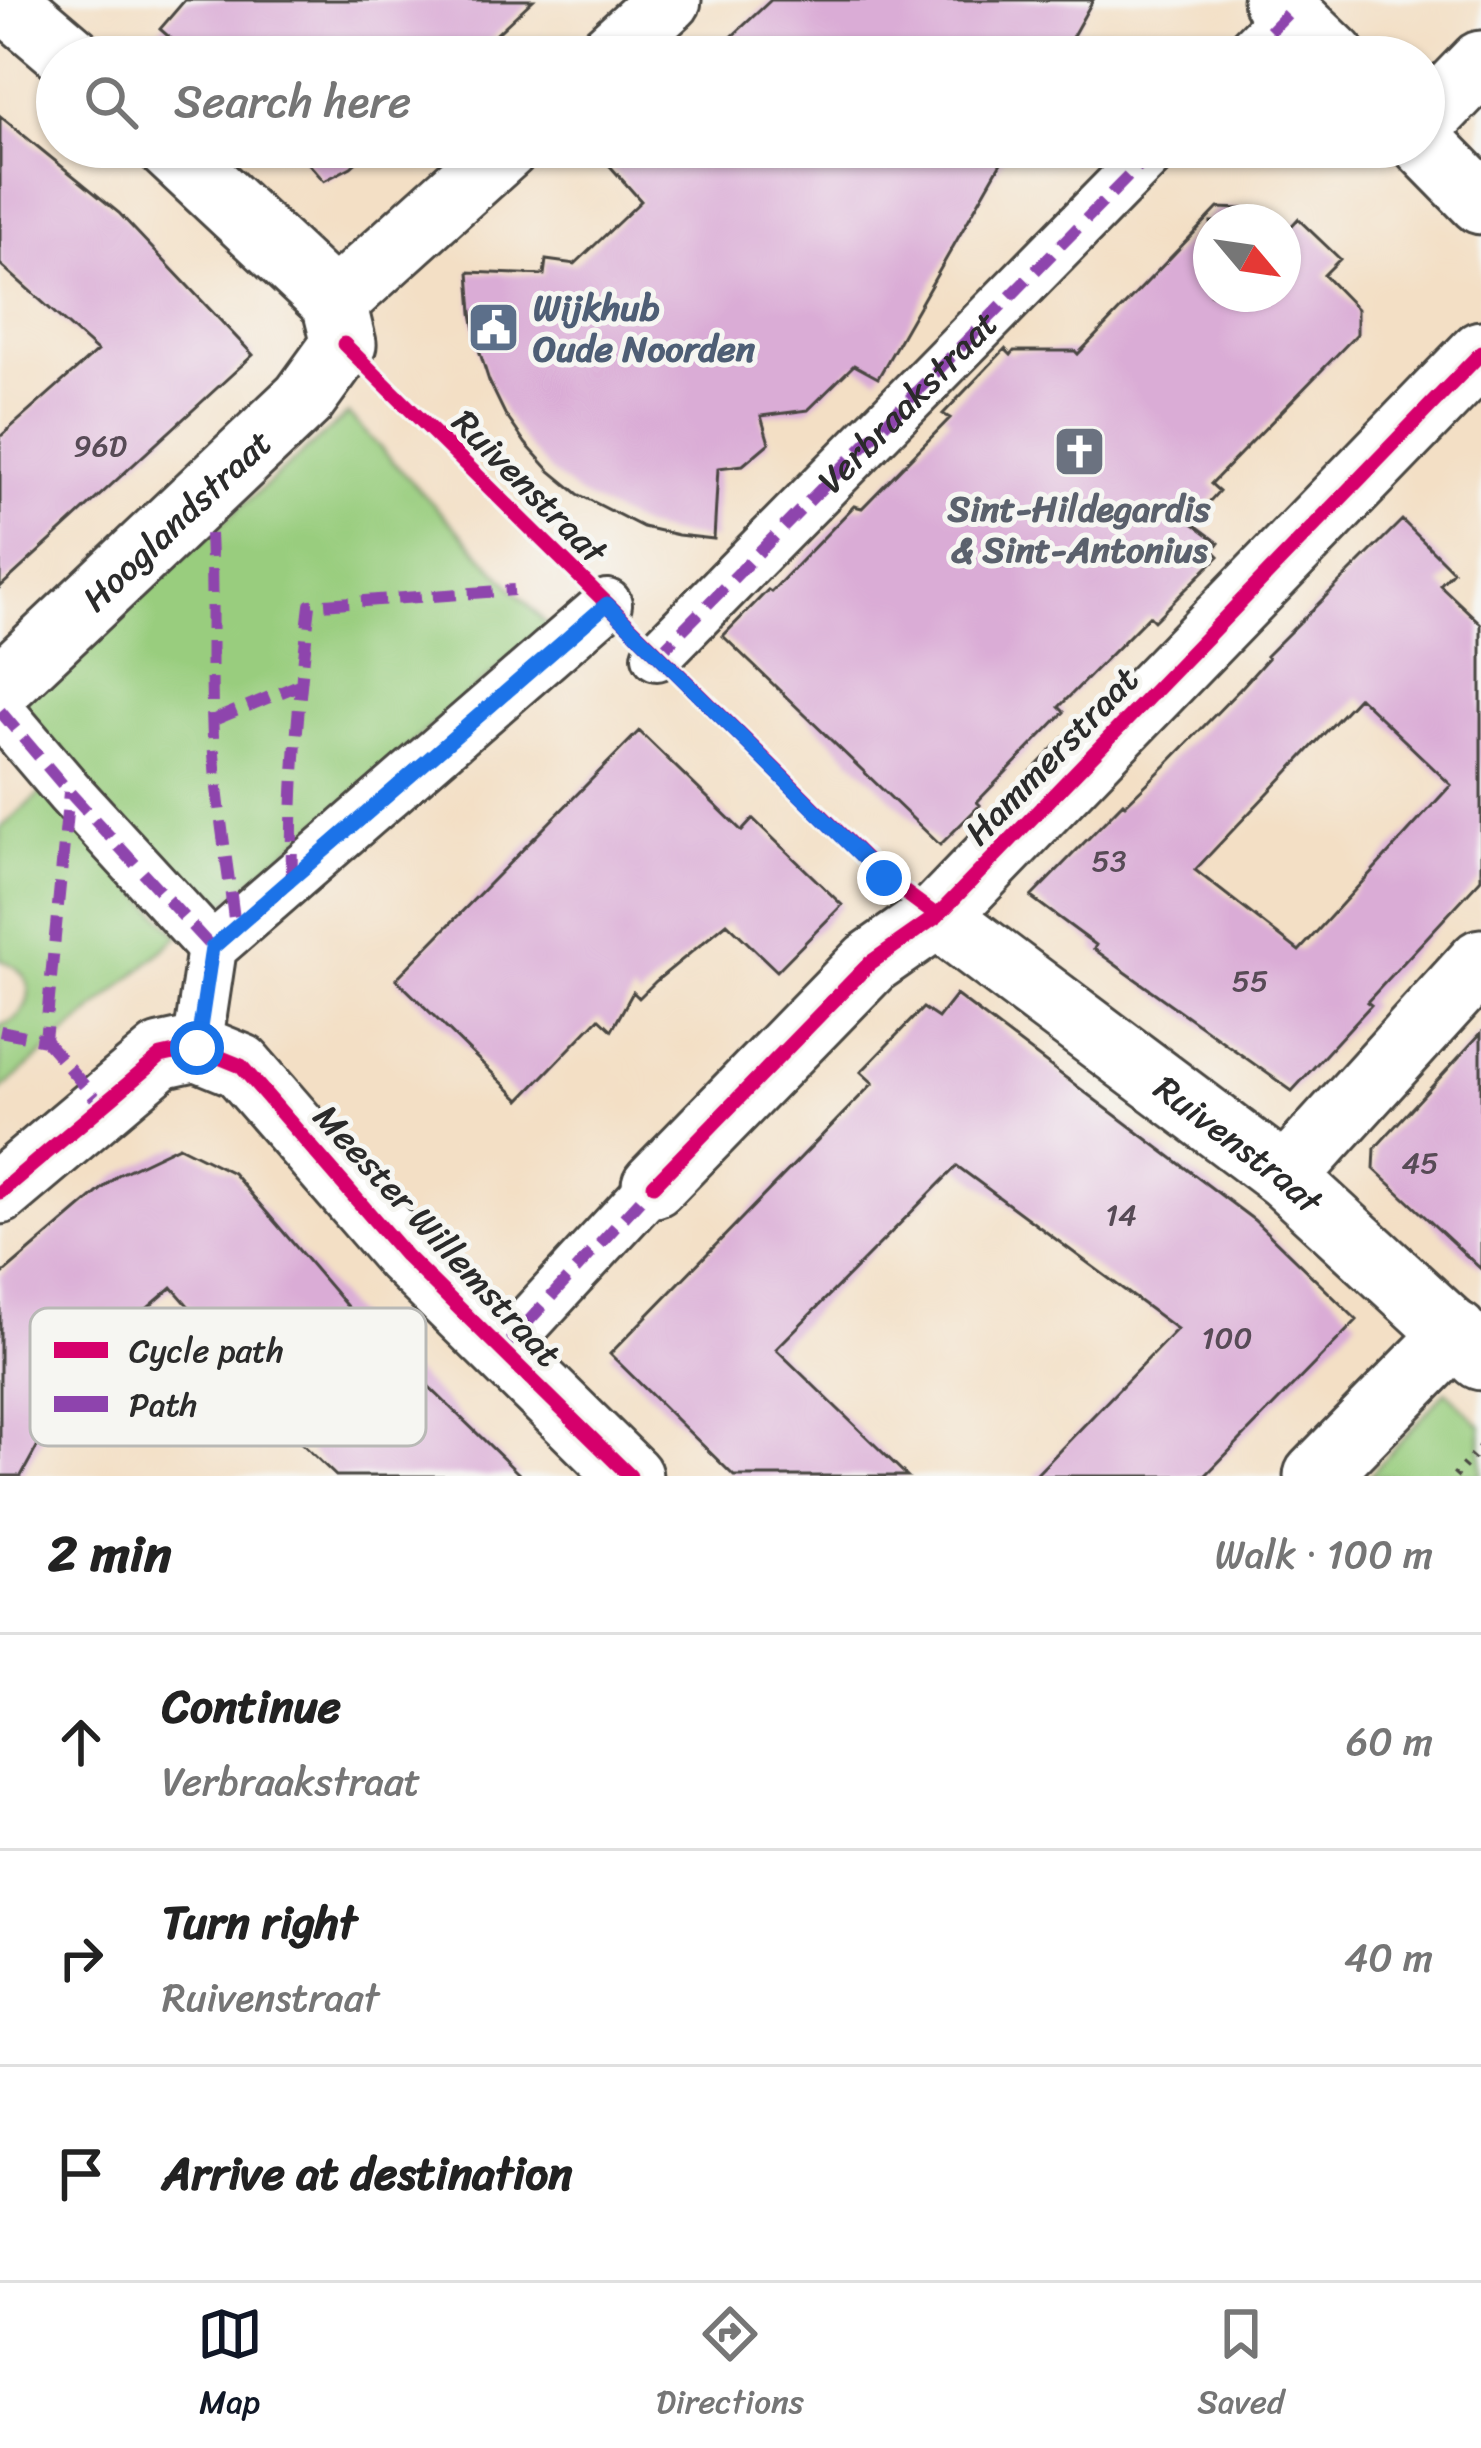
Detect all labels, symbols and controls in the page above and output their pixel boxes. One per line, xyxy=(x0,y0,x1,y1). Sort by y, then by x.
search box xyxy=(36,36,1445,168)
text: Search here xyxy=(174,62,411,142)
icon: search xyxy=(78,69,144,135)
north arrow xyxy=(1193,204,1301,312)
place label: Wijkhub Oude Noorden xyxy=(533,276,756,381)
street label: Verbraakstraat xyxy=(801,294,1014,510)
public building icon: Wijkhub Oude Noorden xyxy=(466,300,522,356)
street label: Ruivenstraat xyxy=(436,393,624,581)
street label: Hooglandstraat xyxy=(66,413,288,628)
house number: 96D xyxy=(73,419,127,473)
church icon: Sint-Hildegardis & Sint-Antonius xyxy=(1051,424,1107,480)
place label: Sint-Hildegardis & Sint-Antonius xyxy=(947,477,1211,582)
street label: Hammerstraat xyxy=(948,650,1155,861)
house number: 53 xyxy=(1092,834,1126,888)
route end xyxy=(857,851,911,905)
house number: 55 xyxy=(1232,954,1268,1008)
route start xyxy=(170,1021,224,1075)
street label: Ruivenstraat xyxy=(1139,1058,1339,1232)
street label: Meester Willemstraat xyxy=(297,1088,578,1383)
house number: 45 xyxy=(1401,1136,1439,1190)
house number: 14 xyxy=(1105,1188,1137,1242)
legend xyxy=(30,1308,426,1446)
house number: 100 xyxy=(1202,1311,1252,1365)
text: Cycle path xyxy=(129,1322,284,1380)
text: Path xyxy=(129,1376,197,1434)
text: 2 min xyxy=(48,1509,171,1599)
text: Walk · 100 m xyxy=(1215,1520,1433,1589)
text: Continue xyxy=(162,1667,341,1747)
text: 60 m xyxy=(1346,1707,1433,1776)
icon: ahead xyxy=(48,1709,114,1775)
text: Verbraakstraat xyxy=(162,1747,421,1816)
text: Turn right xyxy=(162,1883,357,1963)
text: 40 m xyxy=(1344,1923,1433,1992)
icon: right xyxy=(48,1925,114,1991)
text: Ruivenstraat xyxy=(162,1963,379,2032)
text: Arrive at destination xyxy=(162,2134,572,2214)
icon: arrive xyxy=(48,2141,114,2207)
tab: Map xyxy=(197,2301,263,2431)
tab: Directions xyxy=(656,2301,804,2431)
tab: Saved xyxy=(1197,2301,1284,2431)

